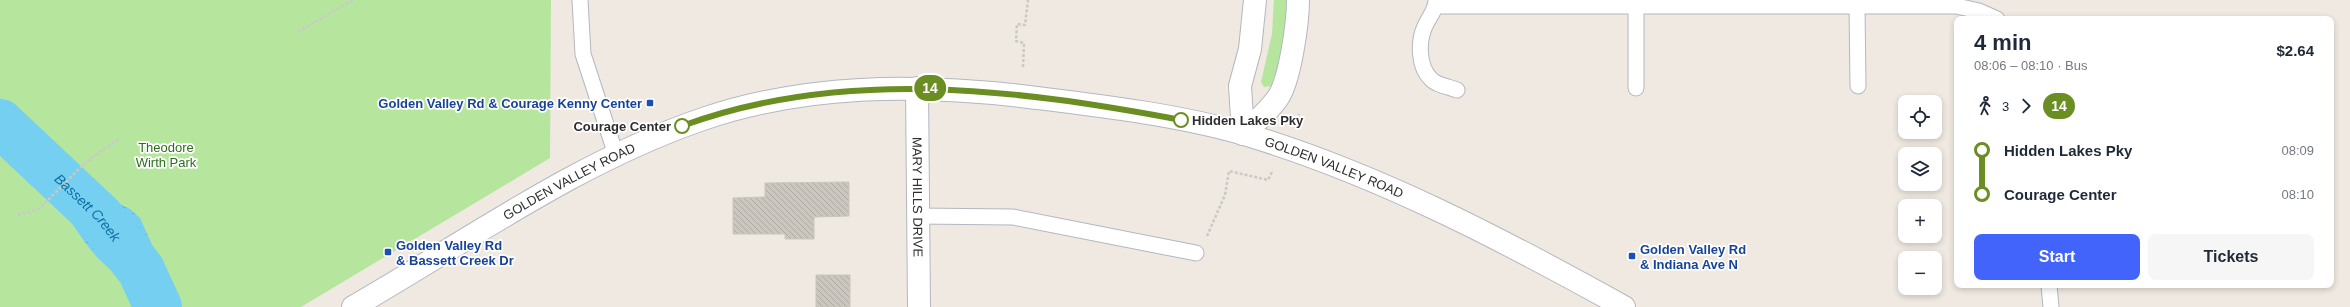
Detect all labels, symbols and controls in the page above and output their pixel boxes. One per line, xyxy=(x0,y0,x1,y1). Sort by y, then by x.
text: 4 min xyxy=(1974,30,2031,55)
text: $2.64 xyxy=(2276,42,2314,59)
text: 08:06 – 08:10 · Bus xyxy=(1974,58,2087,73)
line badge: 14 xyxy=(912,75,948,101)
text: 14 xyxy=(922,80,938,96)
map controls xyxy=(1898,95,1942,295)
button: locate xyxy=(1898,95,1942,139)
icon: walk xyxy=(1974,95,1996,117)
icon: forward xyxy=(2015,95,2037,117)
place label: Golden Valley Rd & Courage Kenny Center xyxy=(378,96,642,111)
marker: Golden Valley Rd & Courage Kenny Center xyxy=(645,98,655,108)
text: 14 xyxy=(2051,98,2067,114)
text: 3 xyxy=(2002,99,2009,114)
marker: Hidden Lakes Pky xyxy=(1173,112,1189,128)
place label: Hidden Lakes Pky xyxy=(1192,113,1304,128)
marker: Courage Center xyxy=(674,118,690,134)
place label: Courage Center xyxy=(573,119,671,134)
street label: GOLDEN VALLEY ROAD xyxy=(1263,133,1406,201)
street label: MARY HILLS DRIVE xyxy=(910,137,926,258)
park label: Theodore Wirth Park xyxy=(136,140,197,170)
street label: GOLDEN VALLEY ROAD xyxy=(500,140,637,223)
text: Hidden Lakes Pky xyxy=(2004,142,2132,159)
text: 08:09 xyxy=(2281,143,2314,158)
button: layers xyxy=(1898,147,1942,191)
water label: Bassett Creek xyxy=(51,171,125,245)
text: Courage Center xyxy=(2004,186,2117,203)
text: 08:10 xyxy=(2281,187,2314,202)
button: + xyxy=(1898,199,1942,243)
button: Start xyxy=(1974,234,2140,280)
button: Tickets xyxy=(2148,234,2314,280)
place label: Golden Valley Rd & Bassett Creek Dr xyxy=(396,238,514,268)
place label: Golden Valley Rd & Indiana Ave N xyxy=(1640,242,1746,272)
marker: Golden Valley Rd & Bassett Creek Dr xyxy=(383,247,393,257)
marker: Golden Valley Rd & Indiana Ave N xyxy=(1627,251,1637,261)
button: − xyxy=(1898,251,1942,295)

